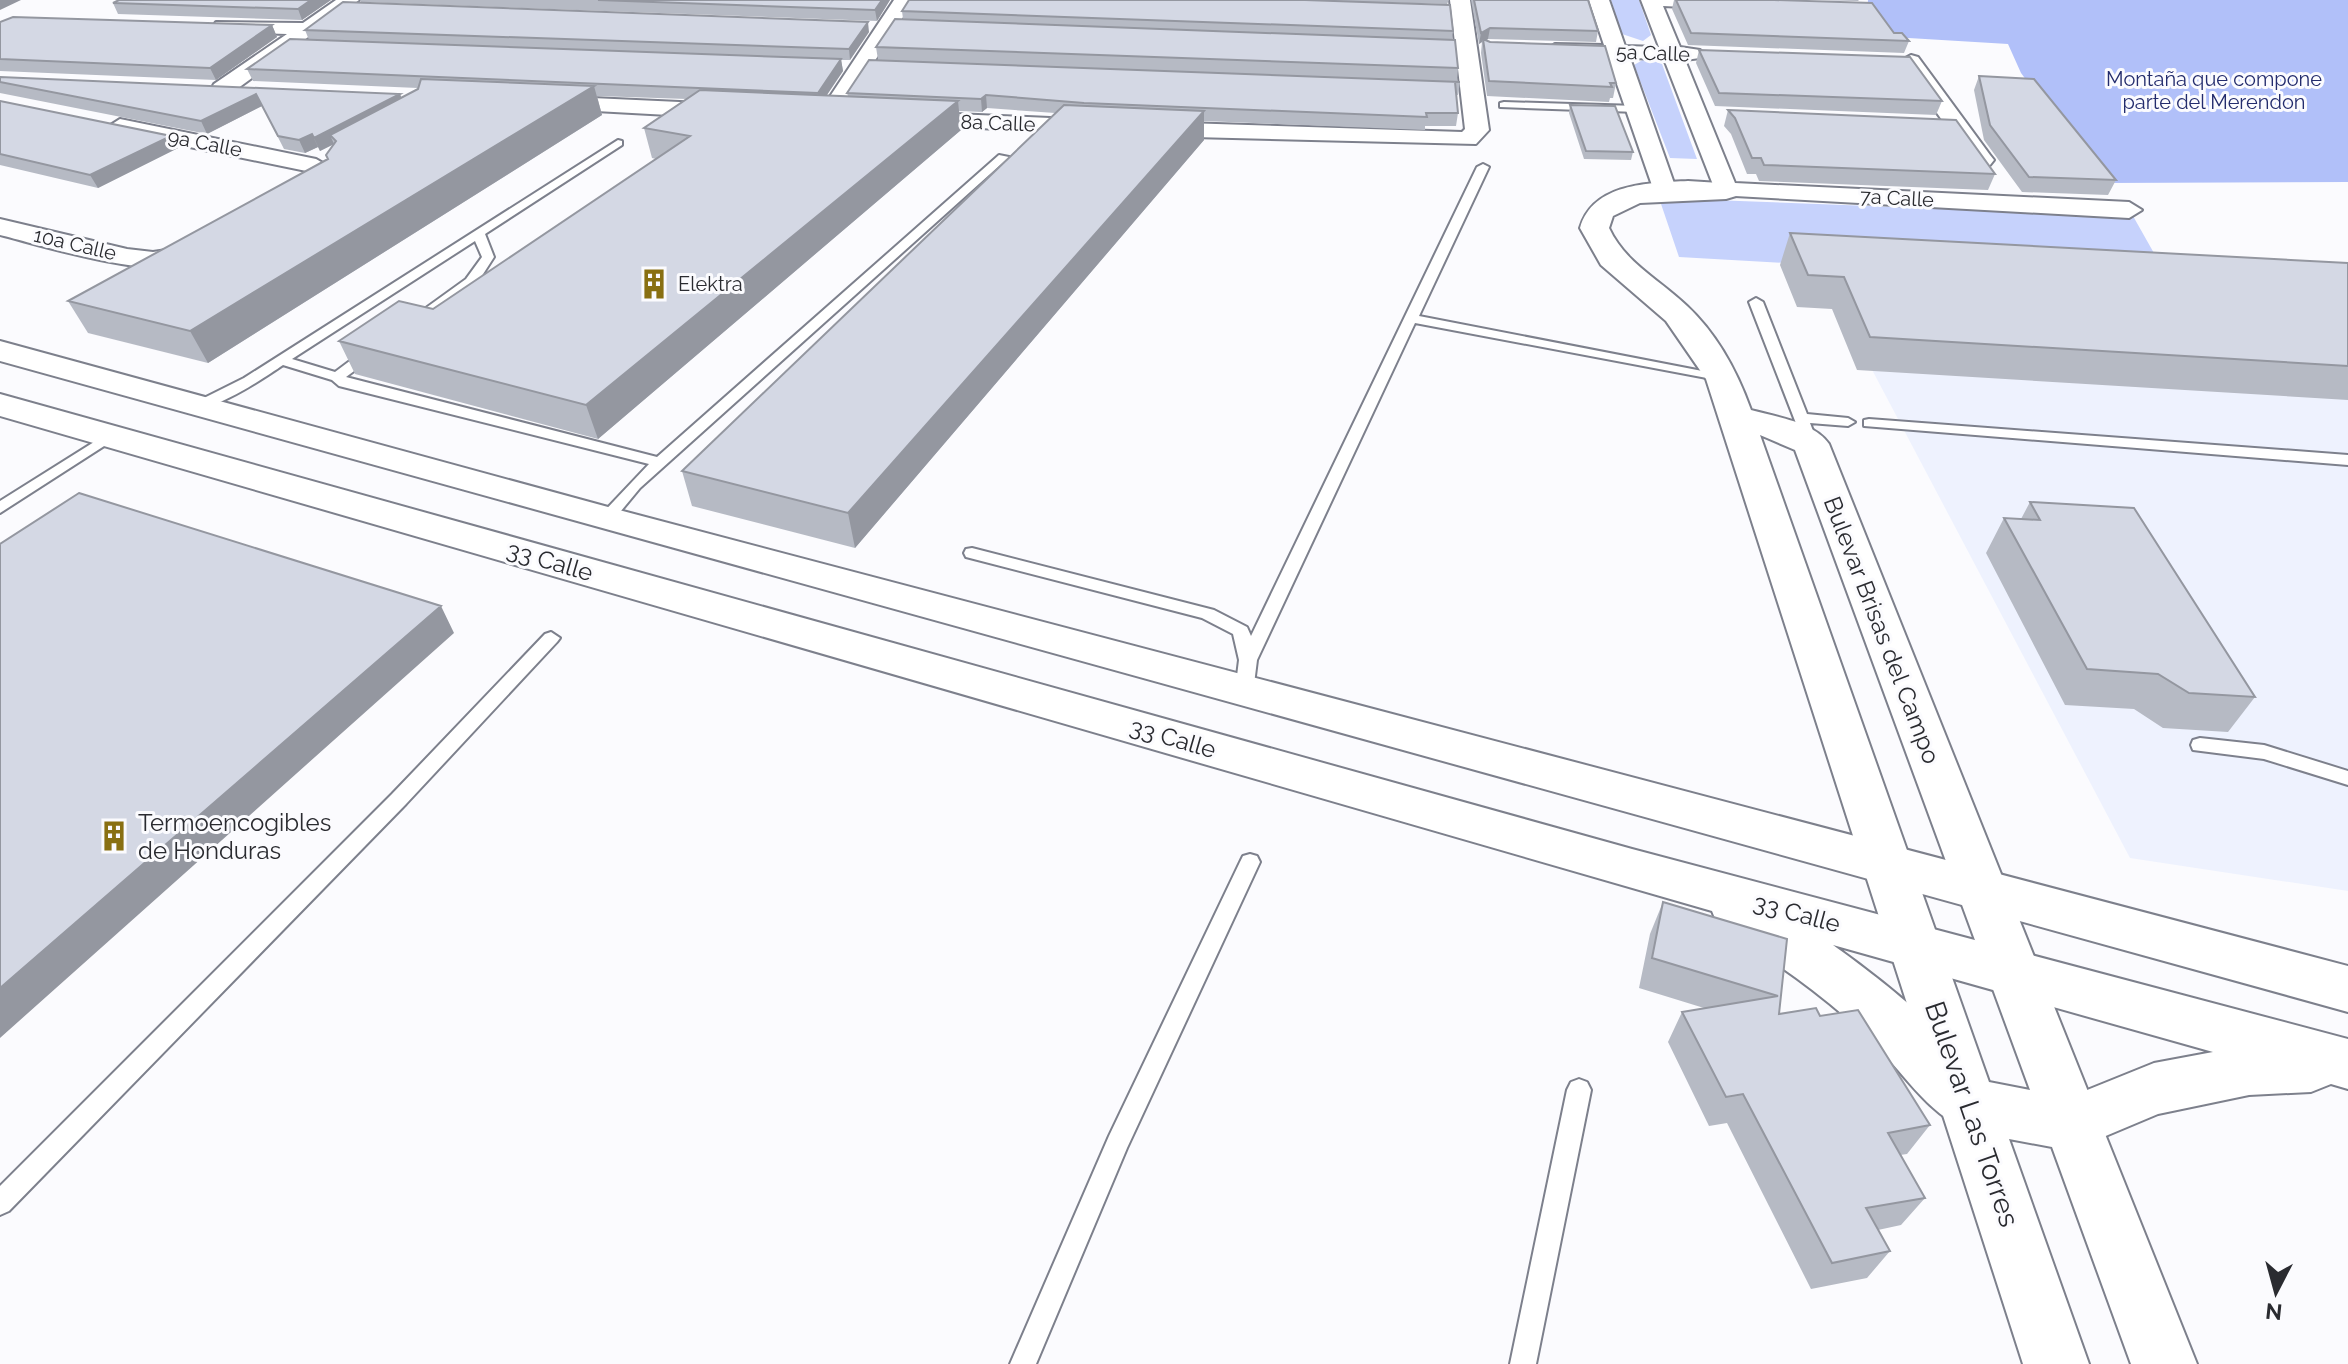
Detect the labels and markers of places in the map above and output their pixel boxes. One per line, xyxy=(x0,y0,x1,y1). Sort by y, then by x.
building icon: Elektra xyxy=(637,267,671,301)
place label: Elektra xyxy=(678,272,743,296)
place label: Termoencogibles de Honduras xyxy=(138,808,331,865)
building icon: Termoencogibles de Honduras xyxy=(97,819,131,853)

